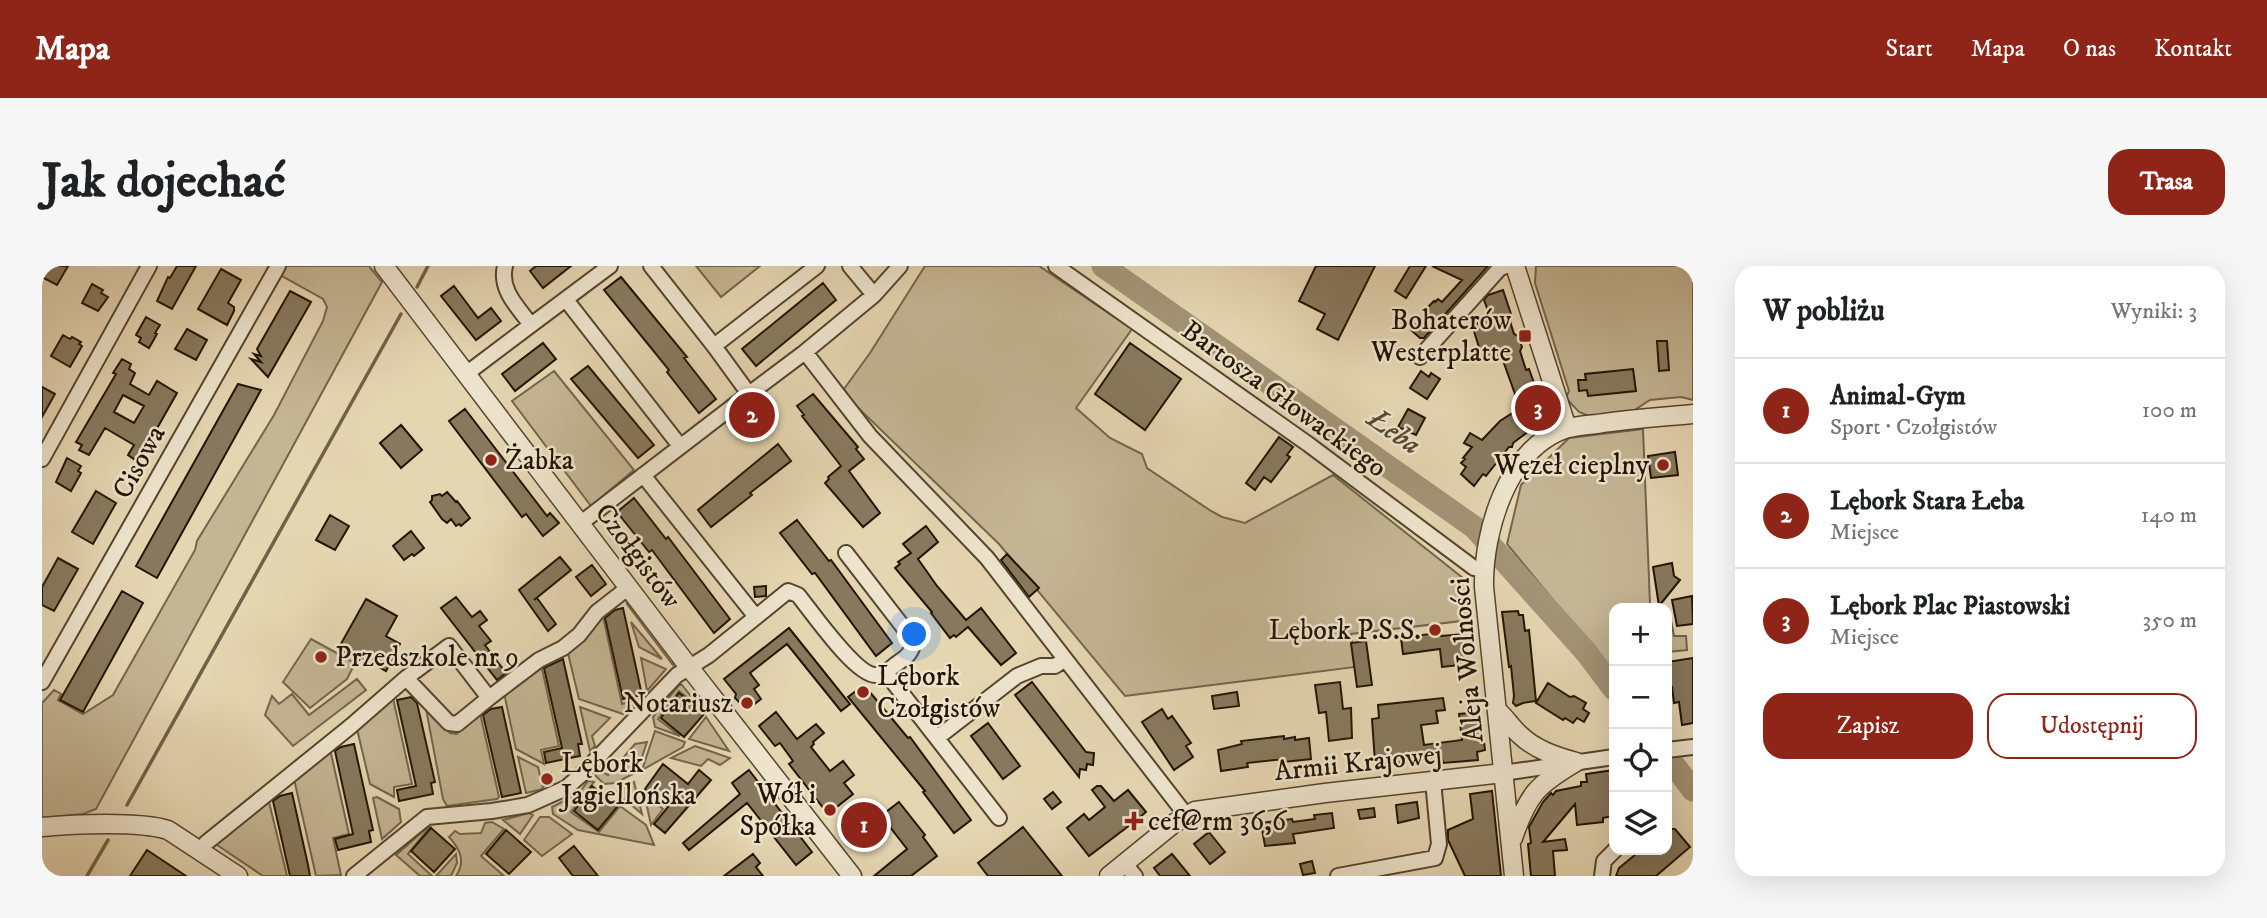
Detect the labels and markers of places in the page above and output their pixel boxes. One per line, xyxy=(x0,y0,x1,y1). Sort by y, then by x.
place label: Bohaterów Westerplatte xyxy=(1370,303,1511,370)
marker: Bohaterów Westerplatte xyxy=(1517,328,1533,344)
pin: 3 xyxy=(1515,382,1561,434)
pin: 2 xyxy=(729,389,775,441)
place label: Żabka xyxy=(505,443,574,478)
place label: Węzeł cieplny xyxy=(1493,448,1650,483)
marker: Żabka xyxy=(483,452,499,468)
marker: Węzeł cieplny xyxy=(1655,457,1671,473)
place label: Lębork P.S.S. xyxy=(1268,613,1421,648)
marker: Lębork P.S.S. xyxy=(1427,622,1443,638)
place label: Przedszkole nr 9 xyxy=(335,640,519,675)
marker: Przedszkole nr 9 xyxy=(313,649,329,665)
place label: Lębork Czołgistów xyxy=(877,659,1000,726)
marker: Lębork Czołgistów xyxy=(855,684,871,700)
place label: Notariusz xyxy=(624,686,733,721)
marker: Notariusz xyxy=(739,695,755,711)
place label: Lębork Jagiellońska xyxy=(558,746,696,813)
marker: Lębork Jagiellońska xyxy=(539,771,555,787)
place label: Wół i Spółka xyxy=(740,777,816,844)
pin: 1 xyxy=(841,799,887,851)
marker: Wół i Spółka xyxy=(822,802,838,818)
place label: cef@rm 36,6 xyxy=(1148,804,1288,839)
marker: cef@rm 36,6 xyxy=(1126,813,1142,829)

